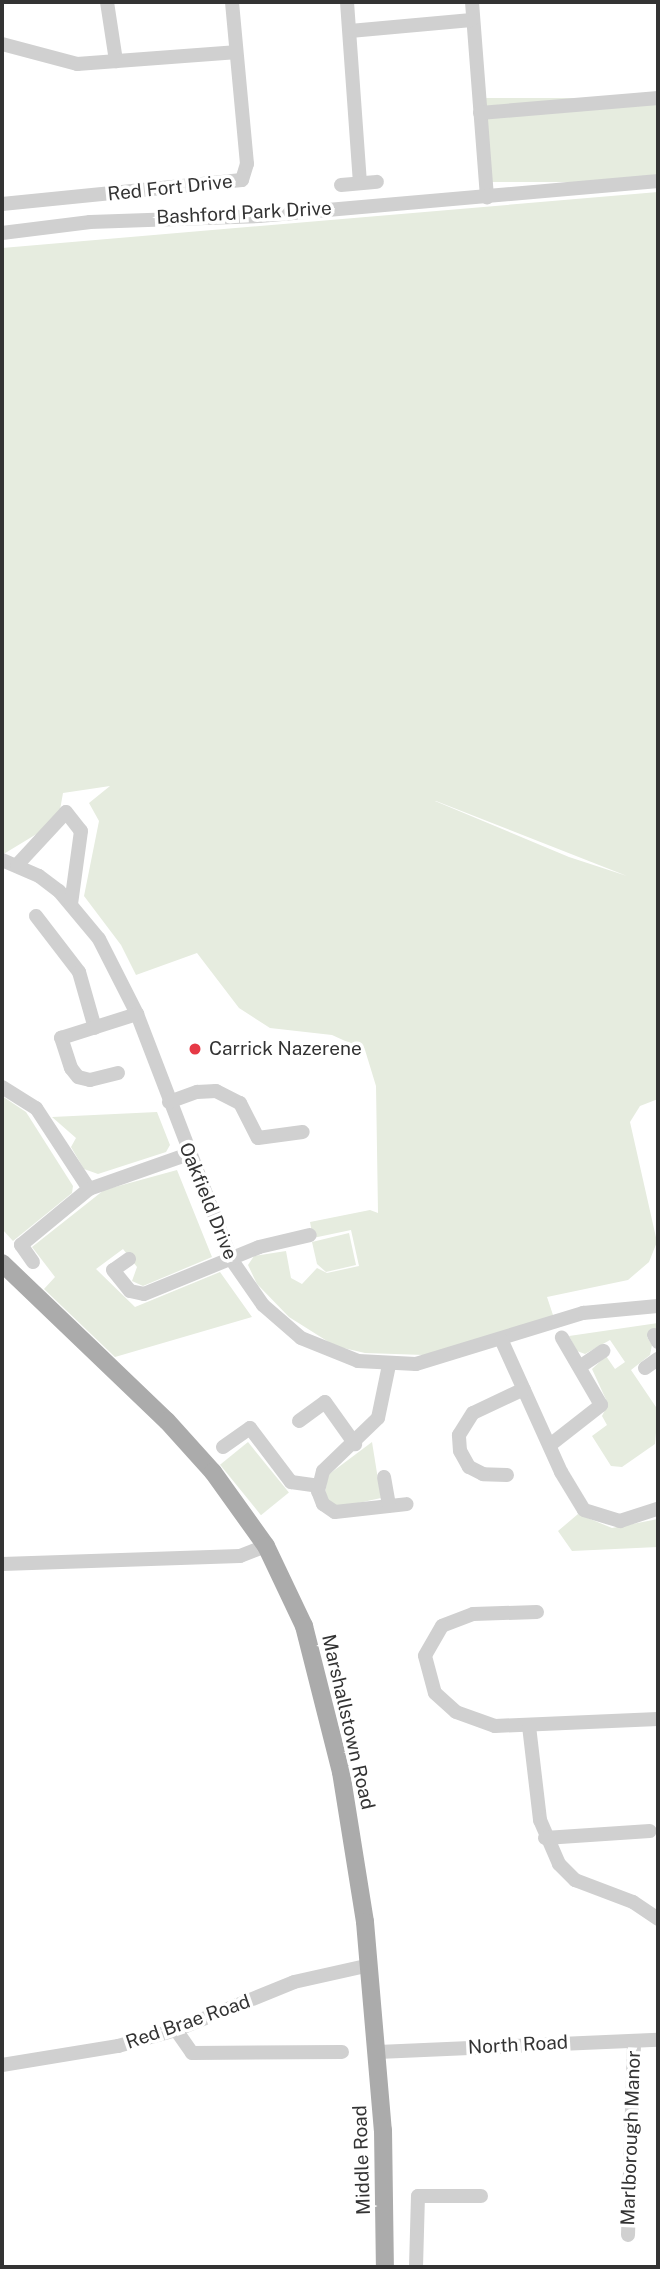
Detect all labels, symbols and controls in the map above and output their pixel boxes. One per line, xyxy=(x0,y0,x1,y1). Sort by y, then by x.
street label: Red Fort Drive xyxy=(106,170,234,206)
street label: Bashford Park Drive xyxy=(156,197,332,229)
place label: Carrick Nazerene xyxy=(209,1038,362,1060)
marker: Carrick Nazerene xyxy=(187,1041,203,1057)
street label: Oakfield Drive xyxy=(174,1139,242,1263)
street label: Marshallstown Road xyxy=(317,1632,379,1812)
street label: Red Brae Road xyxy=(123,1990,253,2054)
street label: North Road xyxy=(467,2031,569,2059)
street label: Marlborough Manor xyxy=(617,2050,645,2226)
street label: Middle Road xyxy=(349,2105,375,2215)

